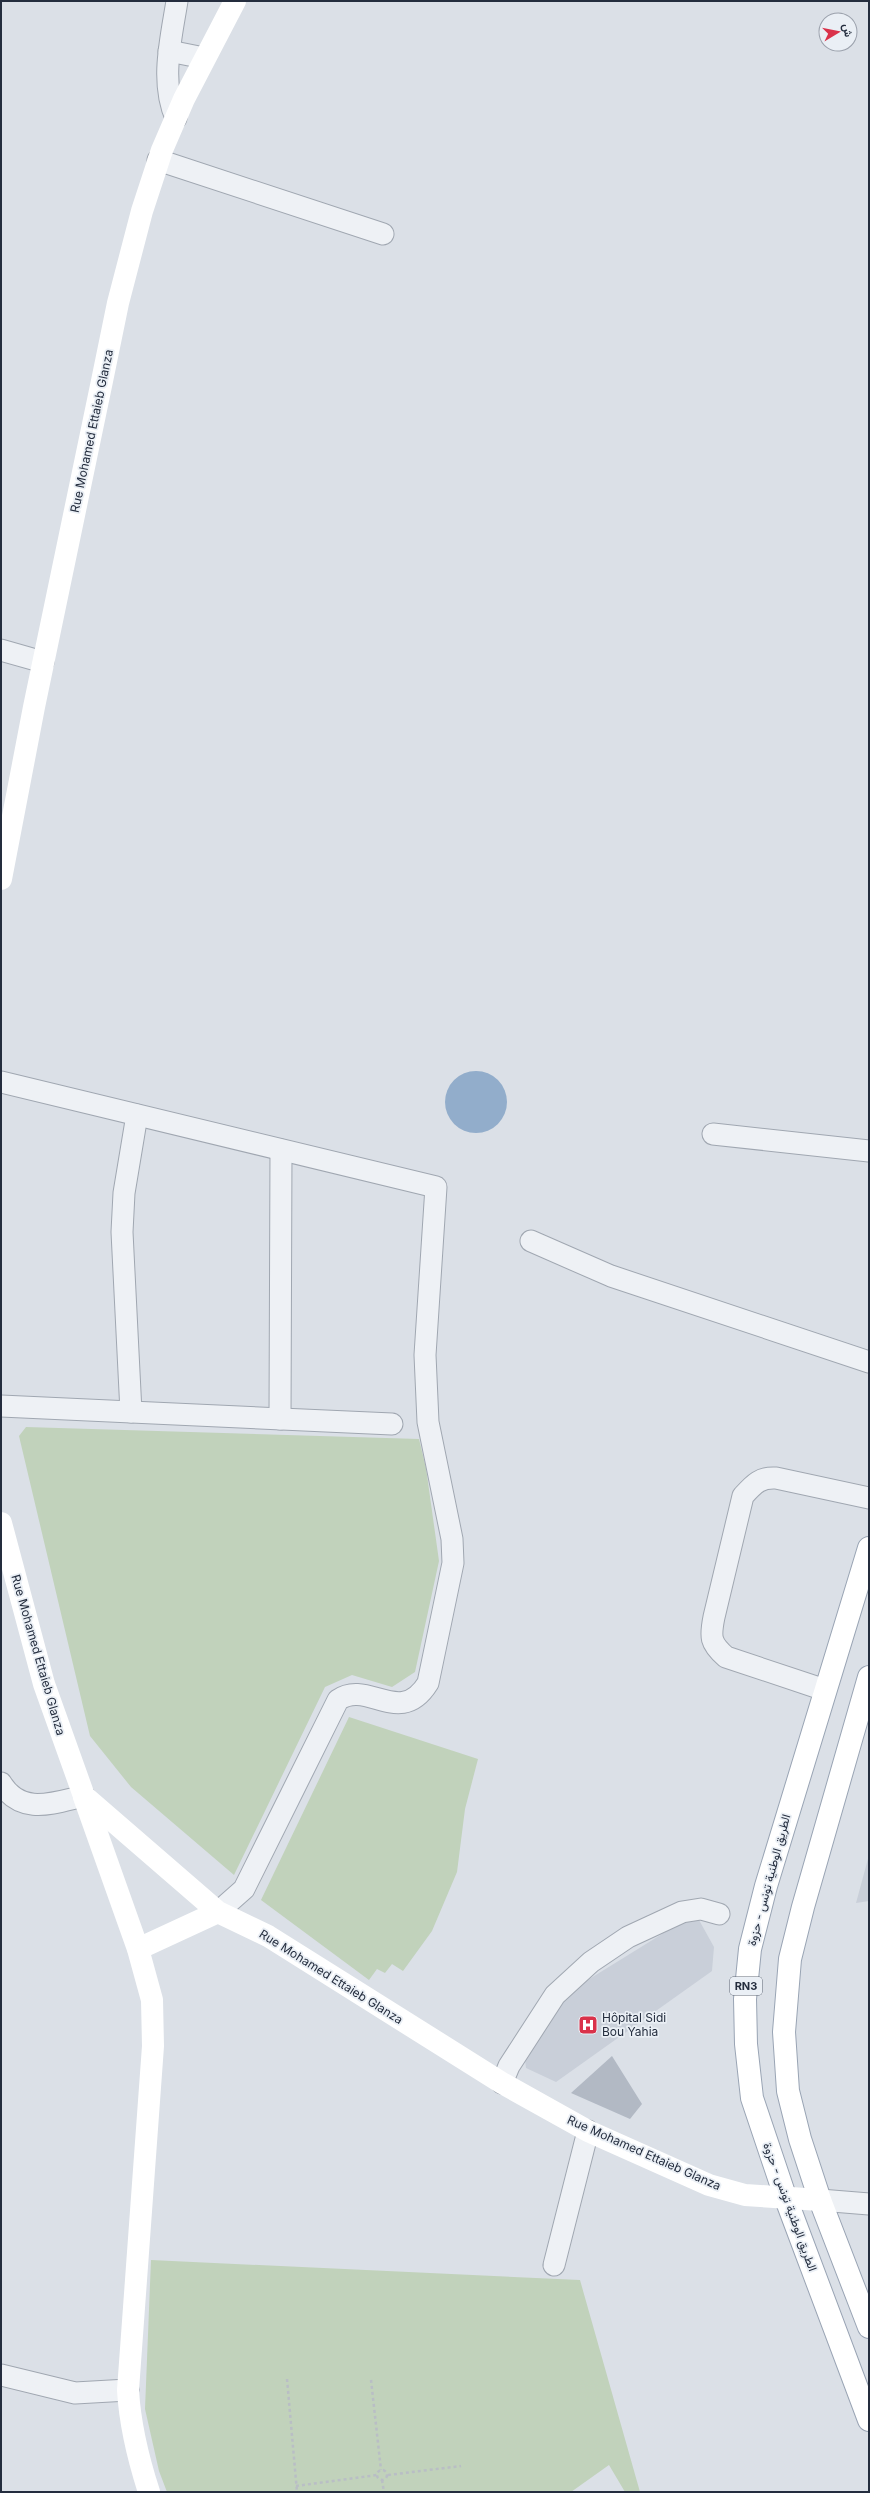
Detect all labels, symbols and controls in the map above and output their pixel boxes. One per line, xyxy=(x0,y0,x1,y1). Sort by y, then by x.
north arrow xyxy=(818,12,858,52)
text: ش xyxy=(840,23,856,38)
street label: Rue Mohamed Ettaieb Glanza xyxy=(67,348,116,514)
street label: Rue Mohamed Ettaieb Glanza xyxy=(8,1573,69,1737)
street label: الطريق الوطنية تونس - حزوة xyxy=(744,1812,794,1948)
street label: Rue Mohamed Ettaieb Glanza xyxy=(257,1926,406,2027)
road number: RN3 xyxy=(730,1977,762,1995)
place label: Hôpital Sidi Bou Yahia xyxy=(602,2010,666,2039)
hospital icon: Hôpital Sidi Bou Yahia xyxy=(577,2014,599,2036)
street label: Rue Mohamed Ettaieb Glanza xyxy=(565,2112,723,2193)
street label: الطريق الوطنية تونس - حزوة xyxy=(759,2141,821,2273)

